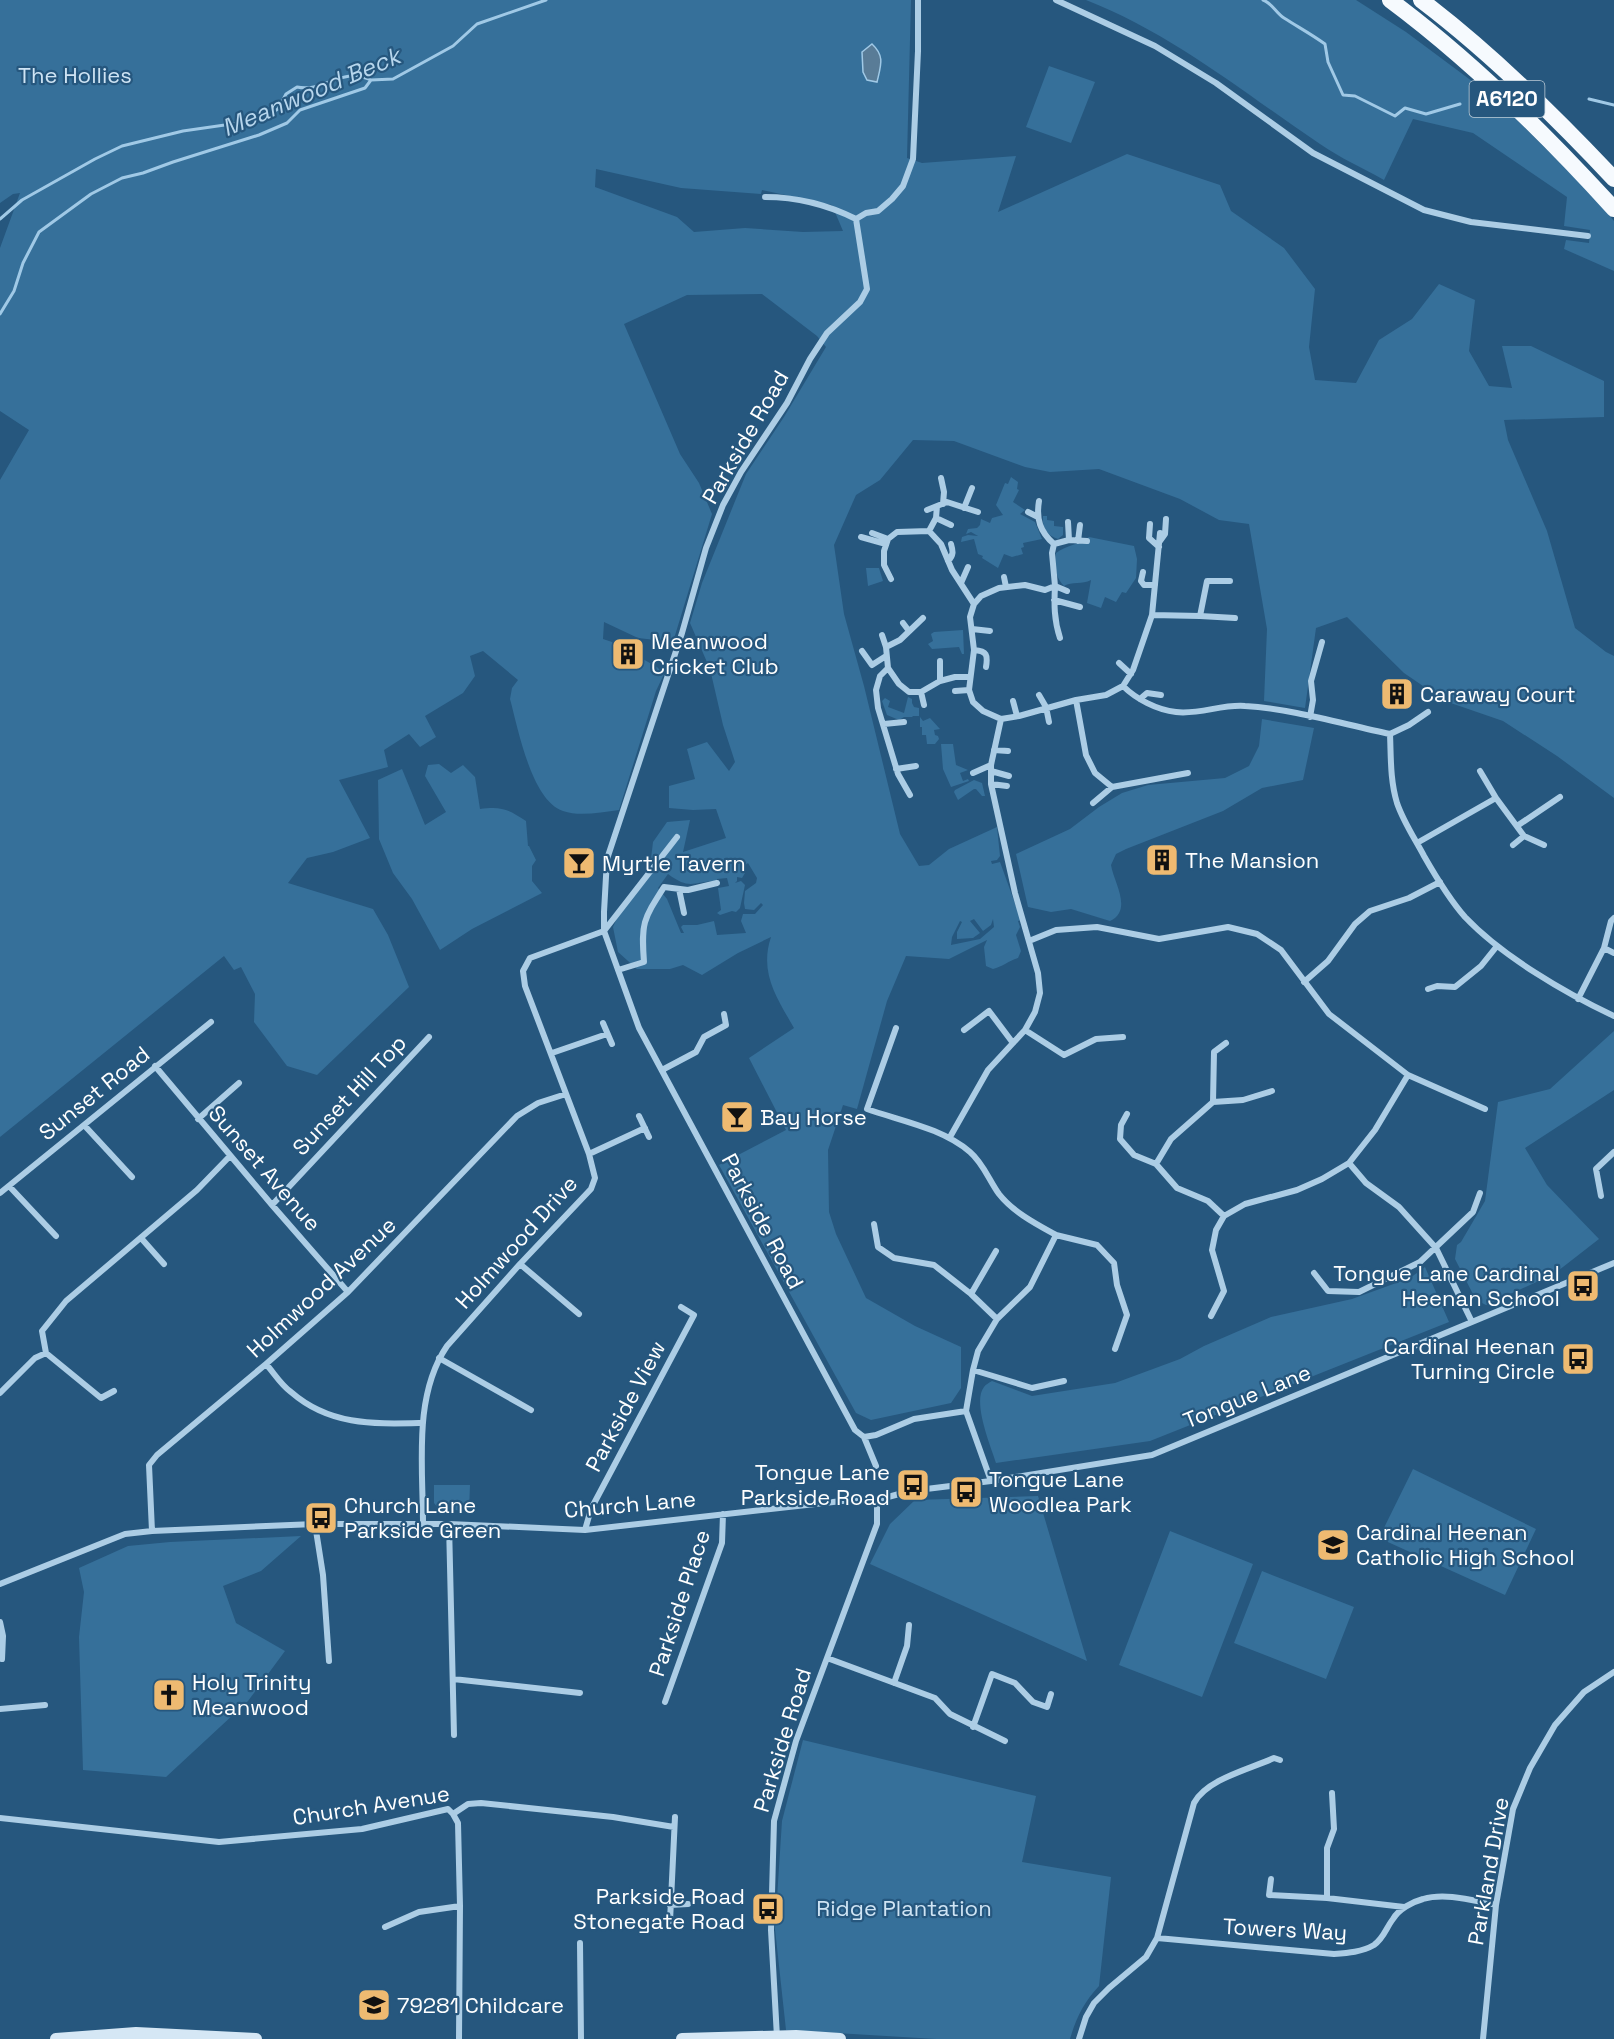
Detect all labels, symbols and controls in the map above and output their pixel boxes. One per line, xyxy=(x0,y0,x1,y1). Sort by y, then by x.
water label: Meanwood Beck xyxy=(217,39,408,143)
park label: The Hollies xyxy=(18,61,132,89)
road number: A6120 xyxy=(1470,81,1544,117)
street label: Parkside Road xyxy=(696,365,794,509)
place label: Meanwood Cricket Club xyxy=(651,627,779,680)
building icon: Meanwood Cricket Club xyxy=(610,636,646,672)
building icon: Caraway Court xyxy=(1379,676,1415,712)
place label: Caraway Court xyxy=(1420,680,1576,708)
building icon: The Mansion xyxy=(1144,842,1180,878)
bar icon: Myrtle Tavern xyxy=(561,845,597,881)
place label: The Mansion xyxy=(1185,846,1319,874)
place label: Myrtle Tavern xyxy=(602,849,746,877)
street label: Sunset Hill Top xyxy=(286,1029,412,1161)
street label: Sunset Road xyxy=(33,1040,155,1146)
street label: Sunset Avenue xyxy=(203,1099,327,1237)
bar icon: Bay Horse xyxy=(719,1099,755,1135)
place label: Bay Horse xyxy=(760,1103,867,1131)
street label: Parkside Road xyxy=(716,1149,810,1293)
street label: Holmwood Drive xyxy=(449,1170,583,1314)
street label: Holmwood Avenue xyxy=(240,1211,402,1363)
place label: Tongue Lane Cardinal Heenan School xyxy=(1333,1259,1560,1312)
bus stop icon: Tongue Lane Cardinal Heenan School xyxy=(1565,1268,1601,1304)
place label: Cardinal Heenan Turning Circle xyxy=(1383,1332,1555,1385)
street label: Parkside View xyxy=(579,1336,671,1476)
bus stop icon: Cardinal Heenan Turning Circle xyxy=(1560,1341,1596,1377)
street label: Tongue Lane xyxy=(1179,1358,1315,1434)
place label: Tongue Lane Parkside Road xyxy=(741,1458,890,1511)
place label: Tongue Lane Woodlea Park xyxy=(989,1465,1132,1518)
bus stop icon: Tongue Lane Parkside Road xyxy=(895,1467,931,1503)
bus stop icon: Tongue Lane Woodlea Park xyxy=(948,1474,984,1510)
street label: Church Lane xyxy=(563,1484,697,1524)
place label: Church Lane Parkside Green xyxy=(344,1491,501,1544)
bus stop icon: Church Lane Parkside Green xyxy=(303,1500,339,1536)
place label: Cardinal Heenan Catholic High School xyxy=(1356,1518,1575,1571)
street label: Parkside Place xyxy=(642,1526,716,1680)
school or university icon: Cardinal Heenan Catholic High School xyxy=(1315,1527,1351,1563)
street label: Parkside Road xyxy=(747,1665,817,1815)
place label: Holy Trinity Meanwood xyxy=(192,1668,311,1721)
church icon: Holy Trinity Meanwood xyxy=(151,1677,187,1713)
street label: Church Avenue xyxy=(291,1779,451,1831)
street label: Parkland Drive xyxy=(1461,1795,1515,1947)
place label: Parkside Road Stonegate Road xyxy=(573,1882,745,1935)
bus stop icon: Parkside Road Stonegate Road xyxy=(750,1891,786,1927)
park label: Ridge Plantation xyxy=(816,1894,992,1922)
street label: Towers Way xyxy=(1222,1912,1348,1946)
school or university icon: 79281 Childcare xyxy=(356,1987,392,2023)
place label: 79281 Childcare xyxy=(397,1991,564,2019)

